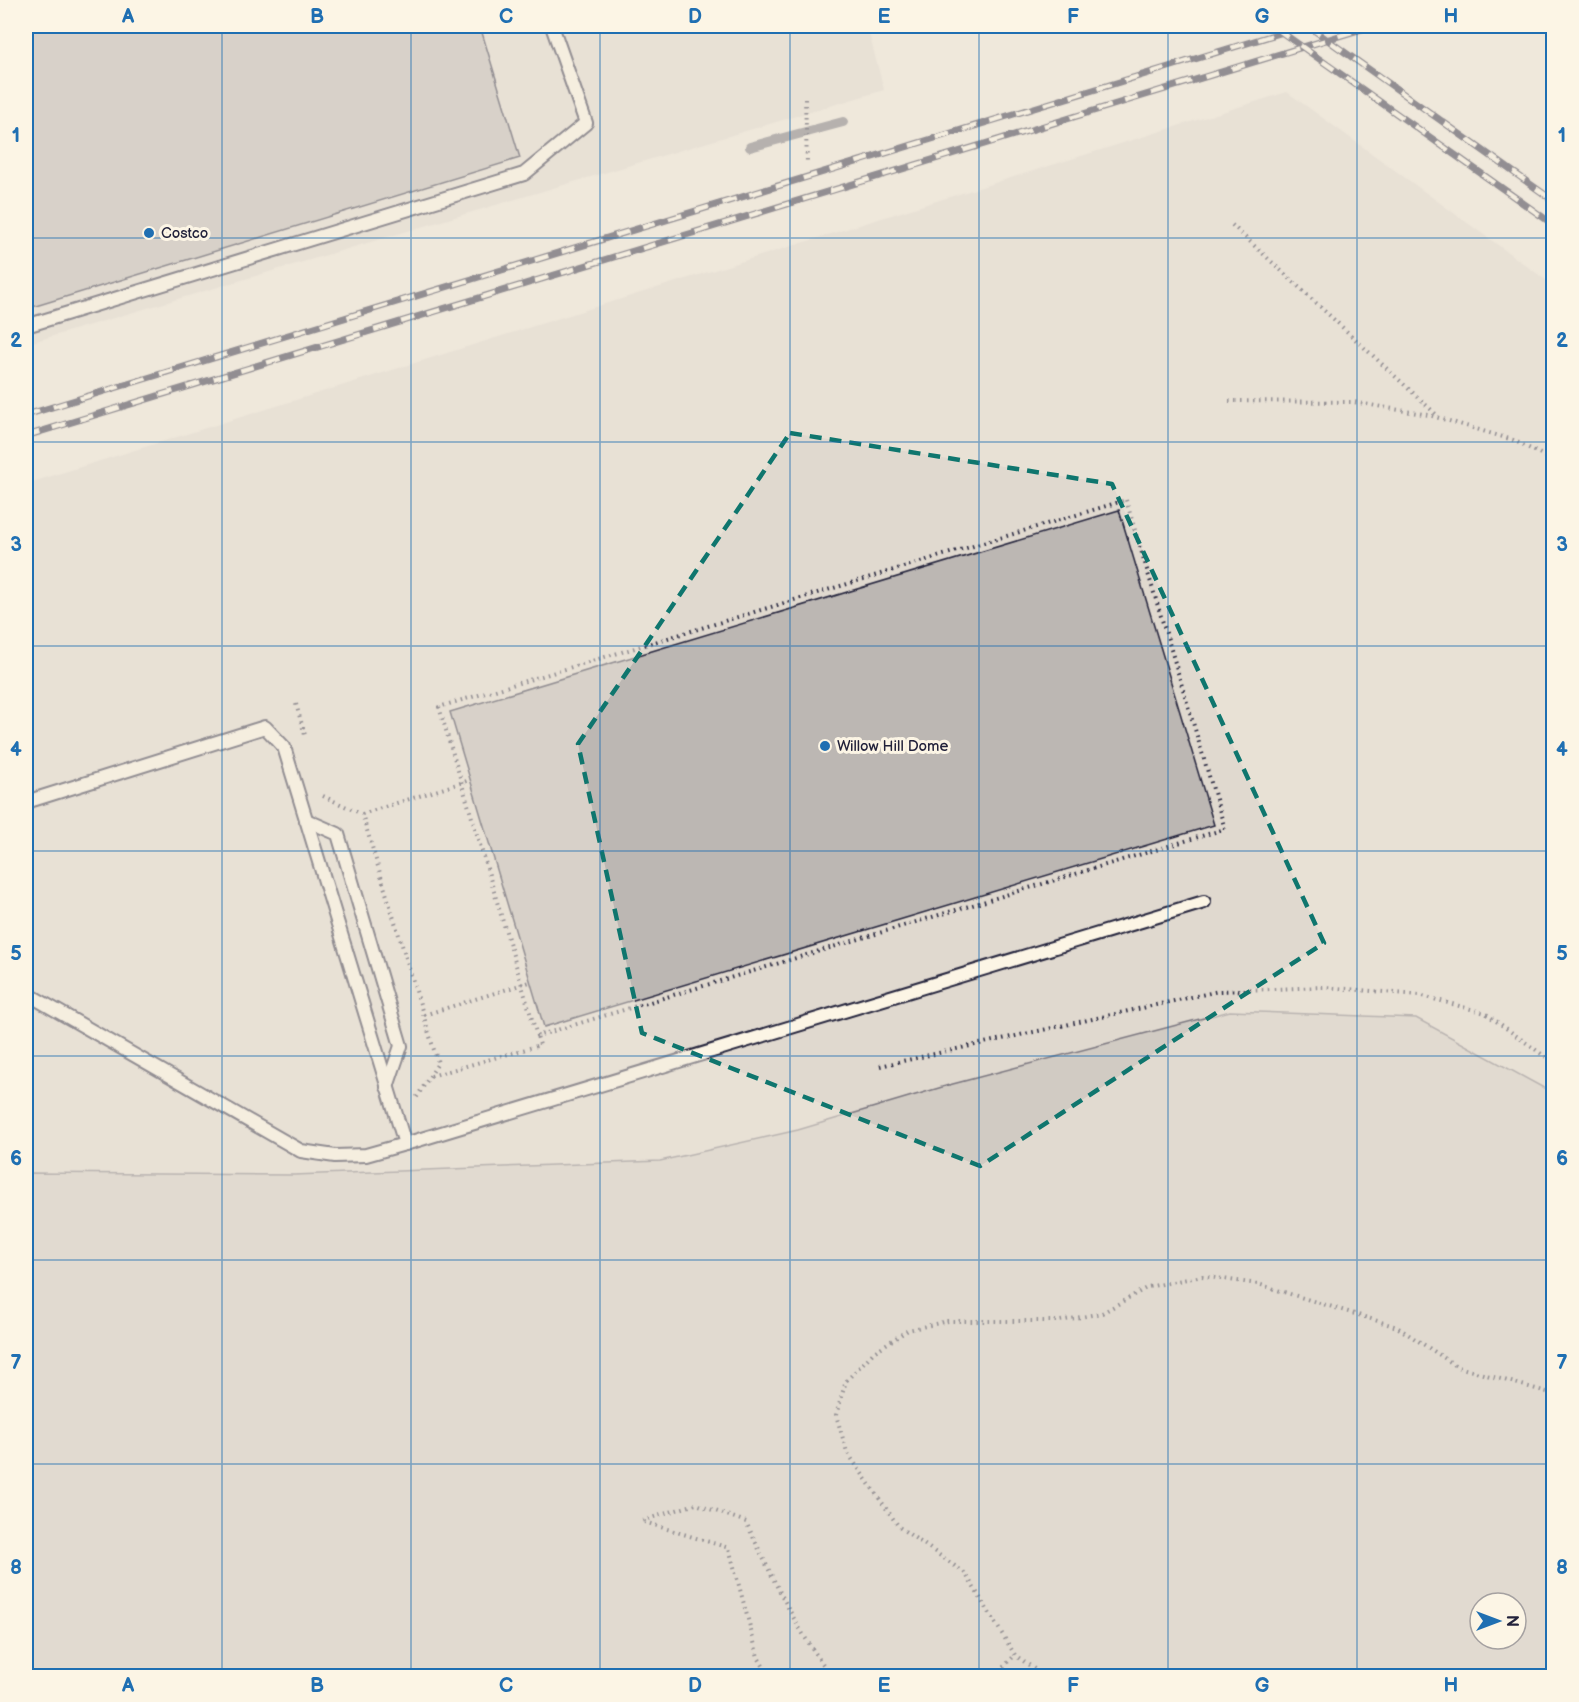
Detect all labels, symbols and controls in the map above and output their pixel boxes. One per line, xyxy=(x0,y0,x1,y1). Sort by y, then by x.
text: A xyxy=(121,5,135,29)
text: B xyxy=(310,5,324,29)
text: C xyxy=(499,5,513,29)
text: D xyxy=(688,5,702,29)
text: E xyxy=(878,5,891,29)
text: F xyxy=(1067,5,1079,29)
text: G xyxy=(1255,5,1270,29)
text: H xyxy=(1444,5,1458,29)
text: 1 xyxy=(12,124,20,148)
text: 1 xyxy=(1558,124,1566,148)
place label: Costco xyxy=(161,224,208,243)
marker: Costco xyxy=(142,226,156,240)
text: 2 xyxy=(10,329,22,353)
text: 2 xyxy=(1556,329,1568,353)
text: 3 xyxy=(10,533,22,557)
text: 3 xyxy=(1556,533,1568,557)
place label: Willow Hill Dome xyxy=(837,737,948,756)
text: 4 xyxy=(10,738,22,762)
text: 4 xyxy=(1556,738,1568,762)
marker: Willow Hill Dome xyxy=(818,739,832,753)
text: 5 xyxy=(10,942,22,966)
text: 5 xyxy=(1556,942,1568,966)
text: 6 xyxy=(10,1147,22,1171)
text: 6 xyxy=(1556,1147,1568,1171)
text: 7 xyxy=(10,1351,22,1375)
text: 7 xyxy=(1556,1351,1568,1375)
text: 8 xyxy=(10,1556,22,1580)
text: 8 xyxy=(1556,1556,1568,1580)
north arrow xyxy=(1468,1591,1528,1651)
text: N xyxy=(1502,1615,1521,1627)
text: A xyxy=(121,1674,135,1698)
text: B xyxy=(310,1674,324,1698)
text: C xyxy=(499,1674,513,1698)
text: D xyxy=(688,1674,702,1698)
text: E xyxy=(878,1674,891,1698)
text: F xyxy=(1067,1674,1079,1698)
text: G xyxy=(1255,1674,1270,1698)
text: H xyxy=(1444,1674,1458,1698)

